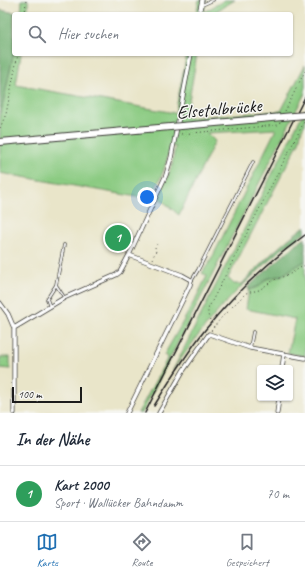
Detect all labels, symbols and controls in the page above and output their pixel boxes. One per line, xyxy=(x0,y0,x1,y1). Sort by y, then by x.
search box xyxy=(12,12,293,56)
icon: search xyxy=(26,23,48,45)
text: Hier suchen xyxy=(58,25,118,44)
street label: Elsetalbrücke xyxy=(176,93,264,125)
your location xyxy=(137,187,157,207)
pin: 1 xyxy=(105,223,131,253)
map controls xyxy=(257,365,293,401)
button: layers xyxy=(257,365,293,401)
scale bar xyxy=(12,385,82,404)
text: 100 m xyxy=(18,387,42,401)
text: In der Nähe xyxy=(16,429,89,450)
text: Kart 2000 xyxy=(54,476,109,495)
text: 1 xyxy=(26,486,32,502)
text: 70 m xyxy=(267,486,289,502)
text: Sport · Wallücker Bahndamm xyxy=(54,495,183,511)
tab: Karte xyxy=(36,531,58,569)
tab: Route xyxy=(131,531,153,569)
tab: Gespeichert xyxy=(226,531,269,569)

